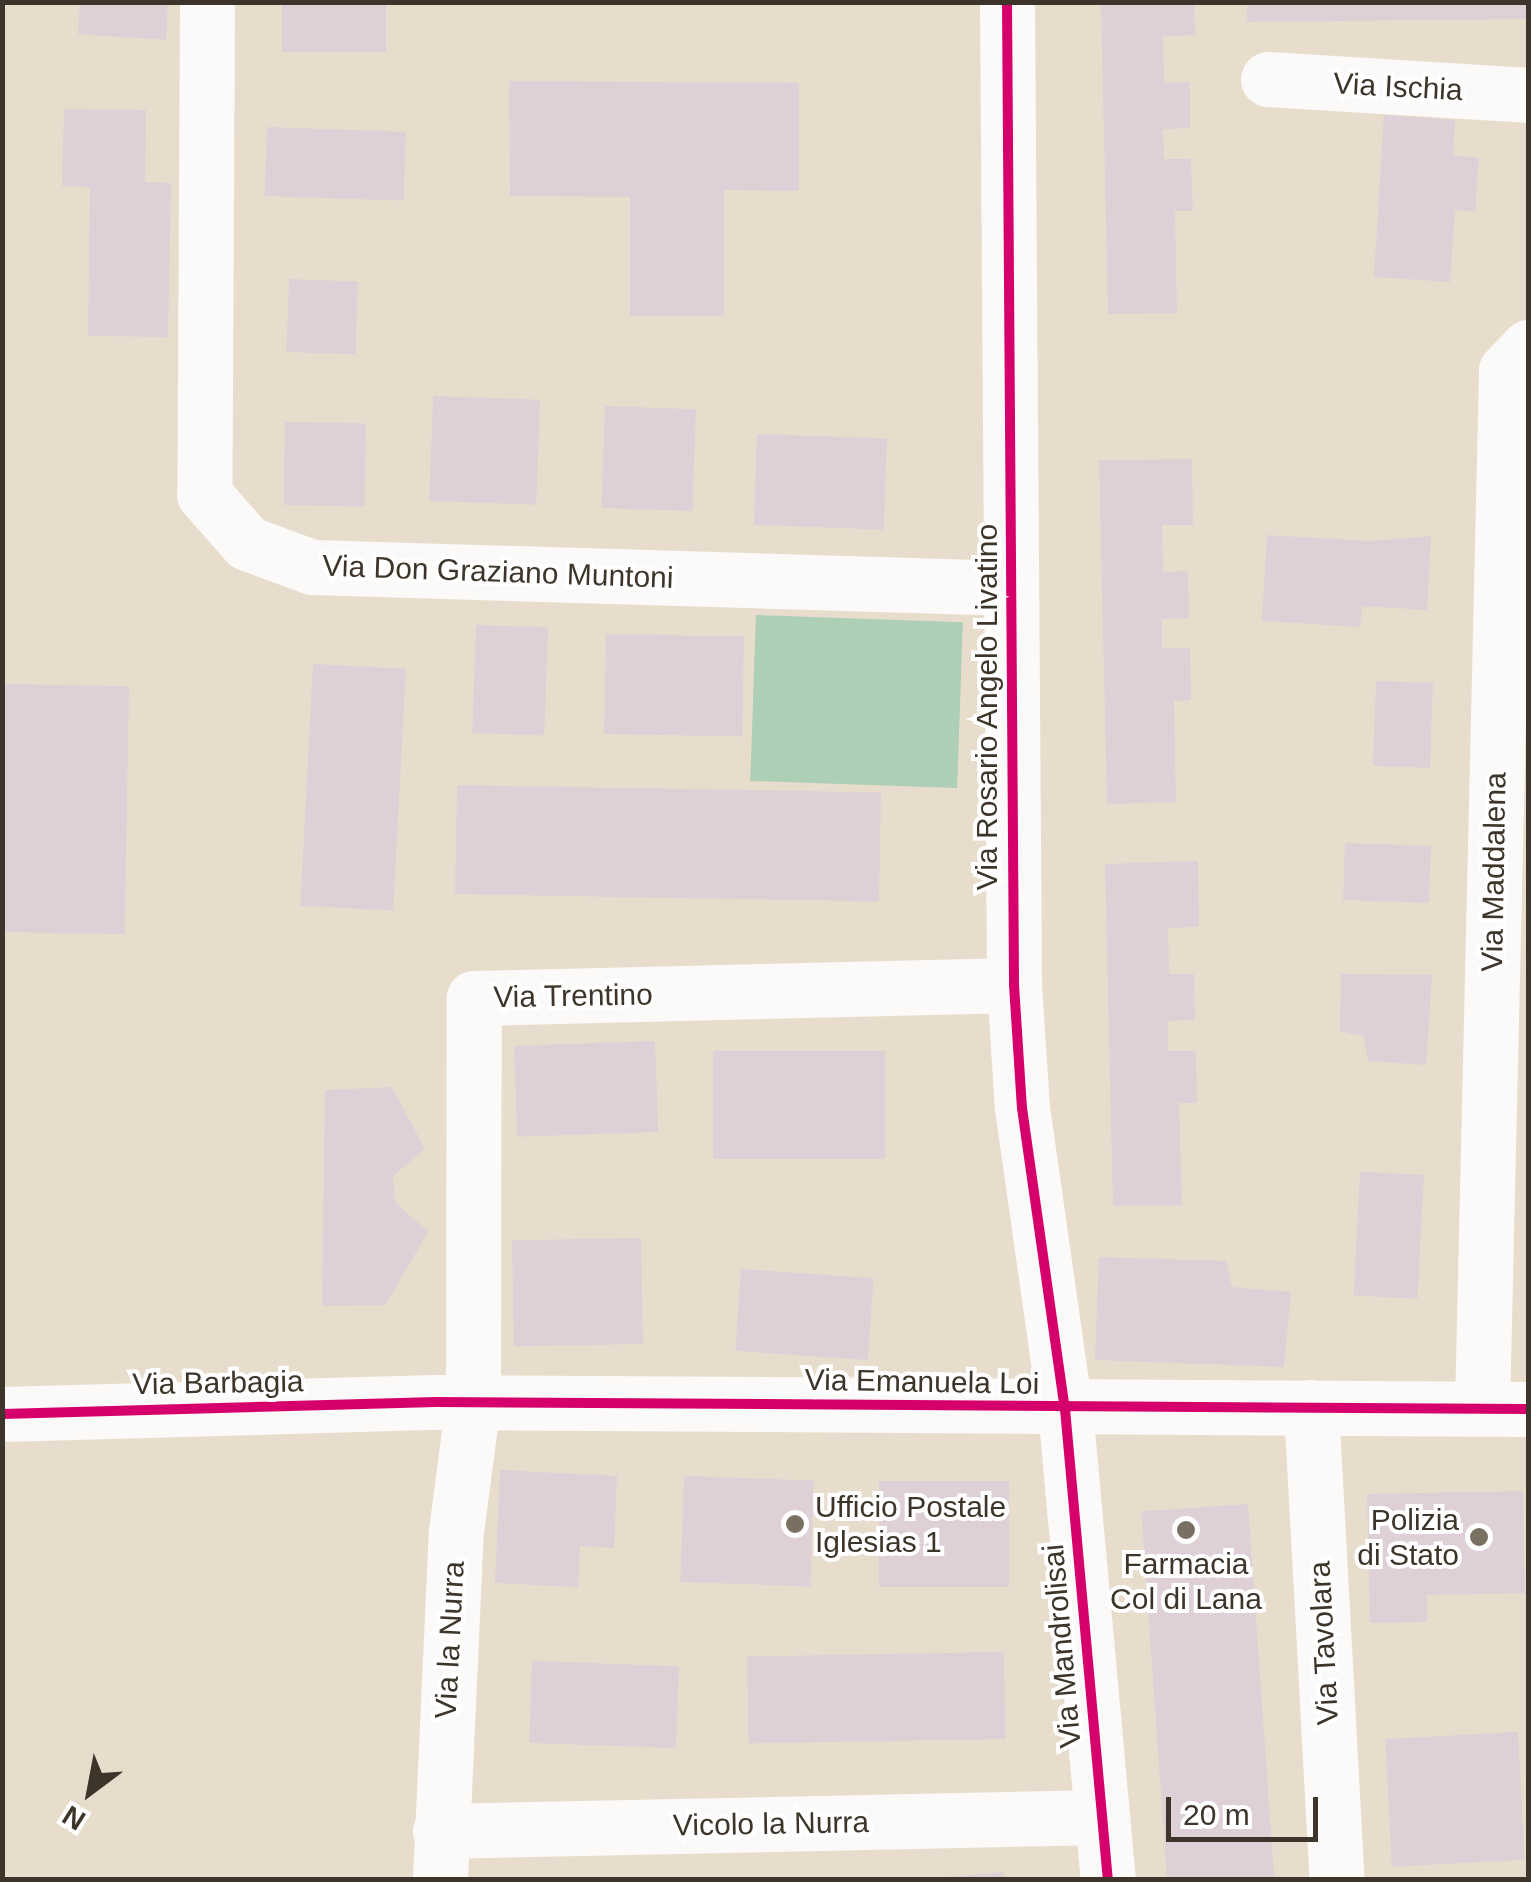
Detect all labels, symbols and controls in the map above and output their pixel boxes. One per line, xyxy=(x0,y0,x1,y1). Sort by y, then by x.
street label: Via Ischia xyxy=(1332,66,1464,108)
street label: Via Rosario Angelo Livatino xyxy=(969,523,1005,891)
street label: Via Don Graziano Muntoni xyxy=(322,548,674,596)
street label: Via Maddalena xyxy=(1474,772,1514,972)
street label: Via Trentino xyxy=(493,977,653,1015)
street label: Via Emanuela Loi xyxy=(804,1362,1040,1402)
street label: Via Barbagia xyxy=(132,1364,304,1402)
place label: Ufficio Postale Iglesias 1 xyxy=(815,1489,1006,1560)
place label: Polizia di Stato xyxy=(1357,1502,1459,1572)
marker: Ufficio Postale Iglesias 1 xyxy=(784,1513,806,1535)
marker: Farmacia Col di Lana xyxy=(1175,1519,1197,1541)
marker: Polizia di Stato xyxy=(1468,1526,1490,1548)
street label: Via Mandrolisai xyxy=(1035,1543,1089,1749)
place label: Farmacia Col di Lana xyxy=(1110,1546,1262,1616)
street label: Via la Nurra xyxy=(428,1560,472,1720)
street label: Via Tavolara xyxy=(1302,1560,1346,1726)
north arrow xyxy=(40,1742,140,1842)
scale bar xyxy=(1171,1777,1324,1839)
text: 20 m xyxy=(1183,1798,1250,1831)
text: N xyxy=(57,1799,91,1836)
street label: Vicolo la Nurra xyxy=(673,1804,869,1844)

